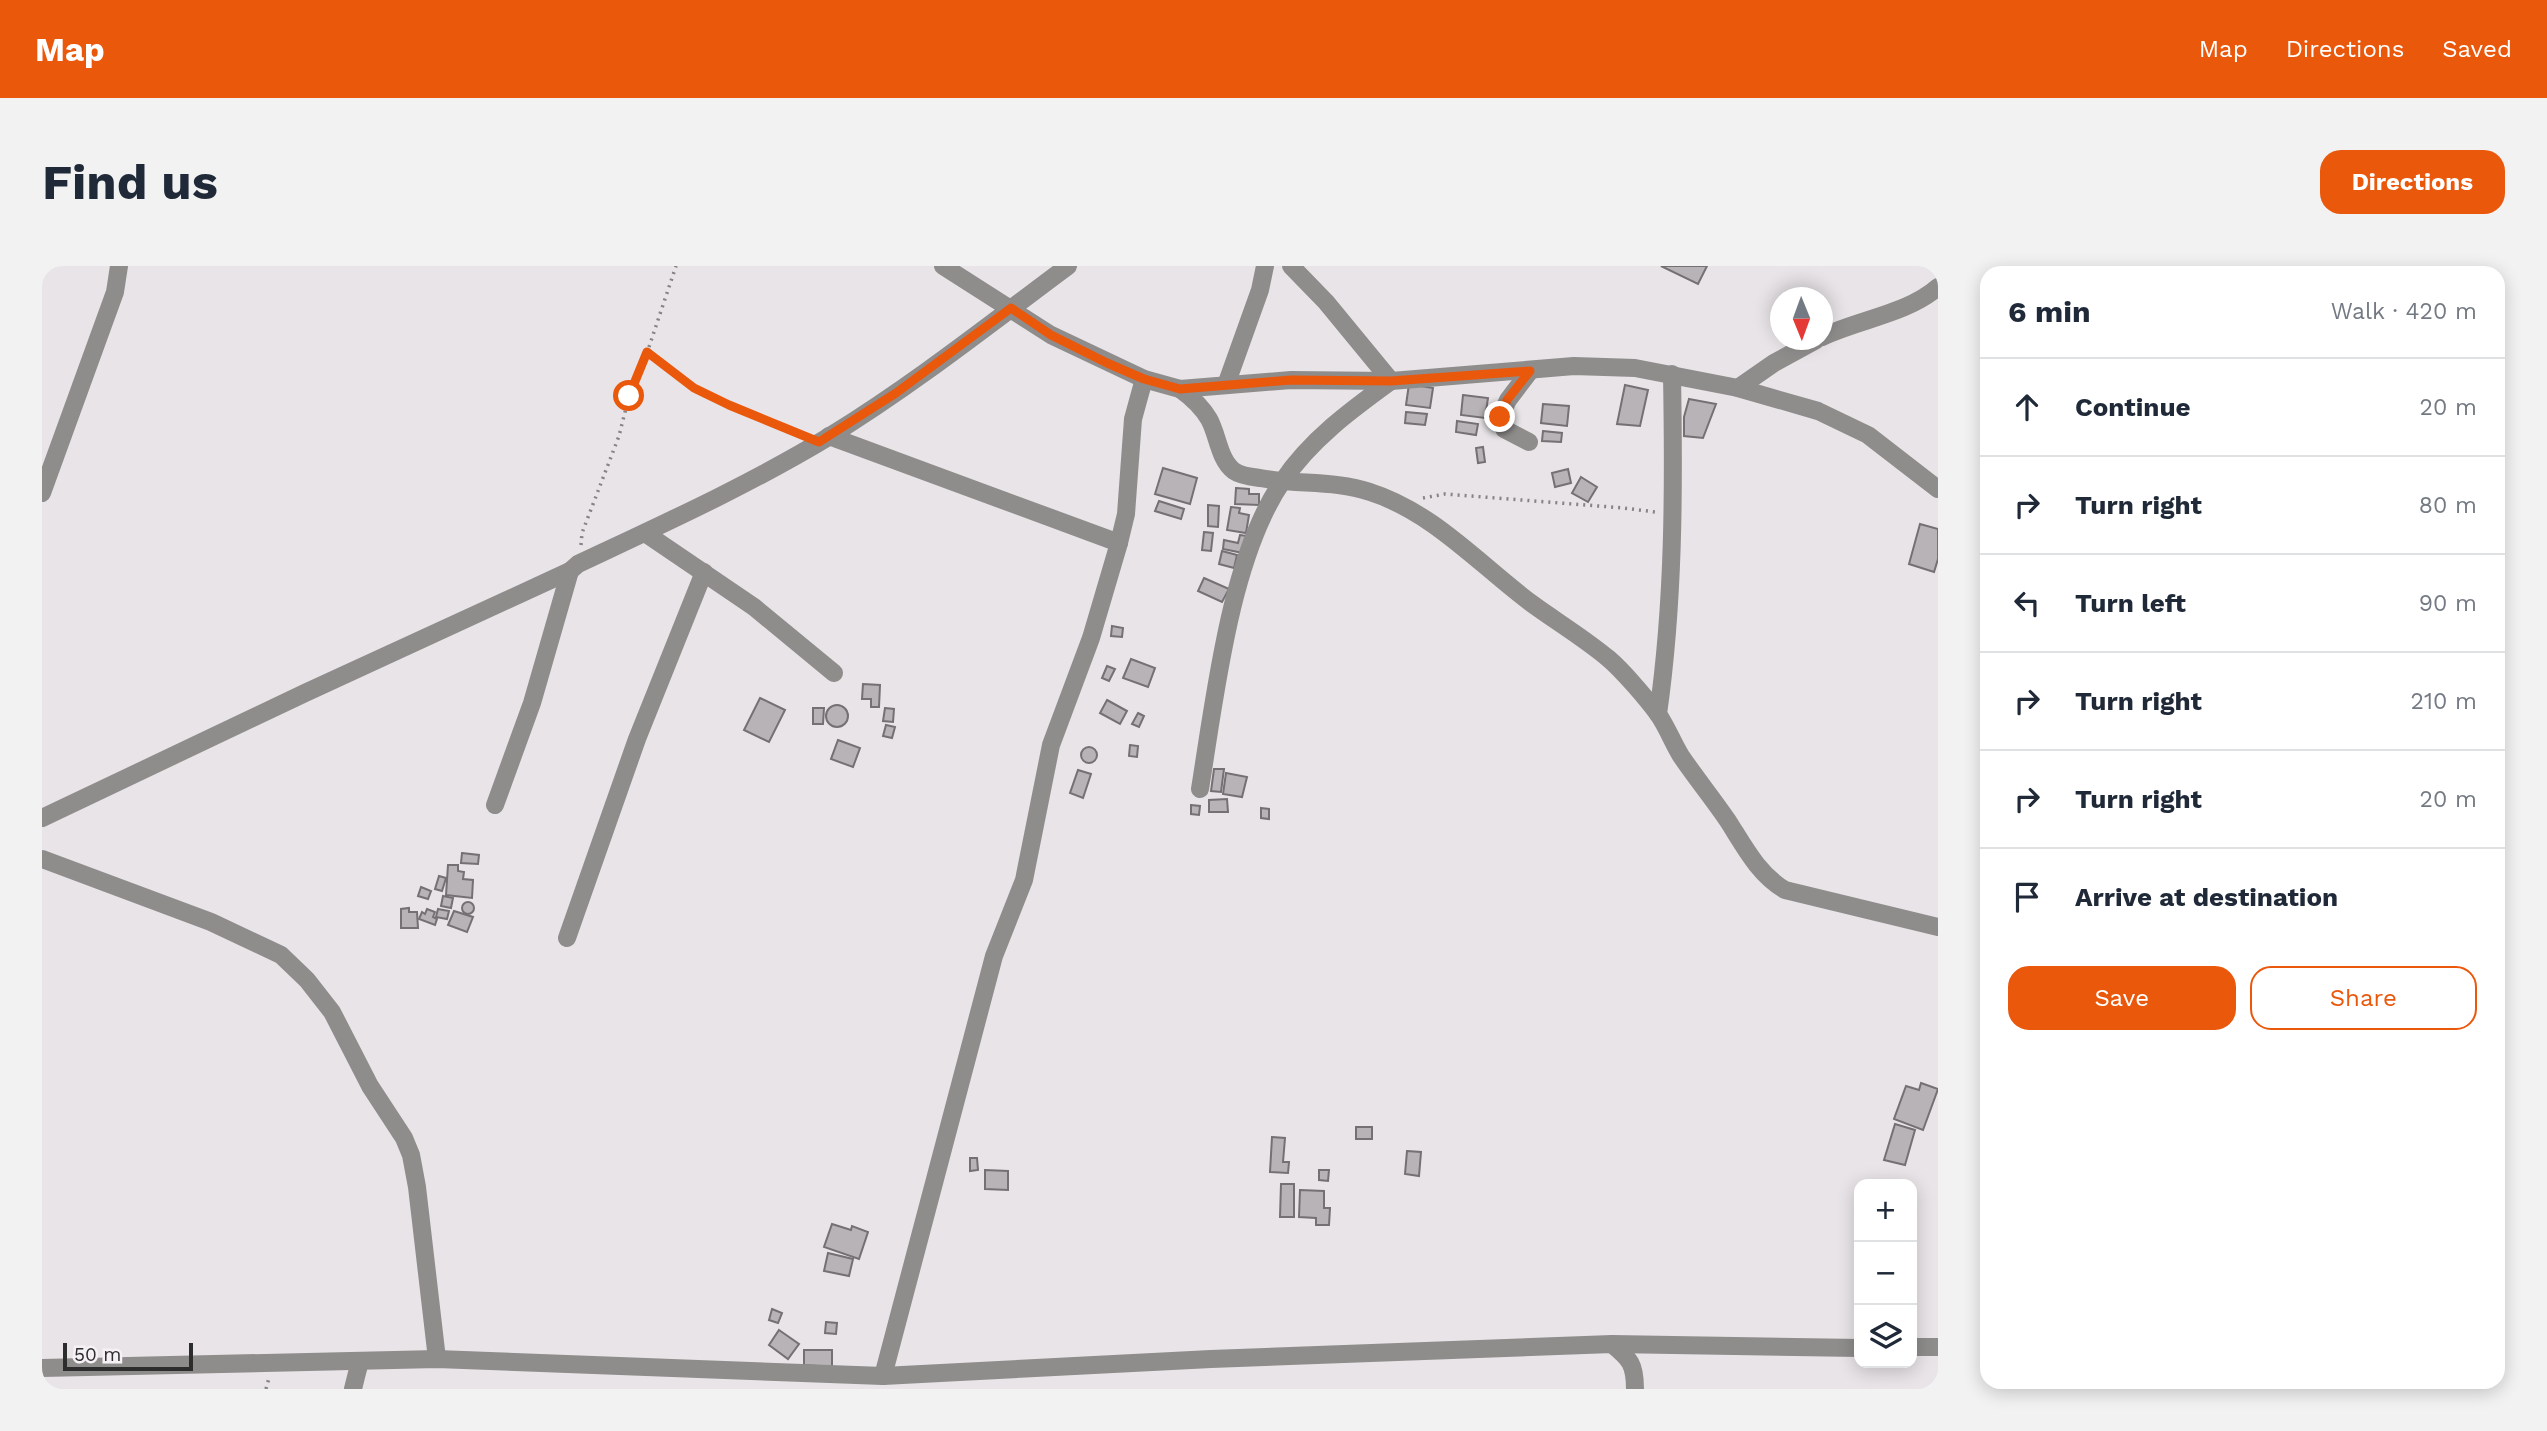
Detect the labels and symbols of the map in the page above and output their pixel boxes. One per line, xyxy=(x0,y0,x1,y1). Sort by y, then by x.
north arrow xyxy=(1770,287,1833,350)
route start xyxy=(613,380,644,411)
route end xyxy=(1484,401,1515,432)
scale bar xyxy=(63,1340,192,1372)

